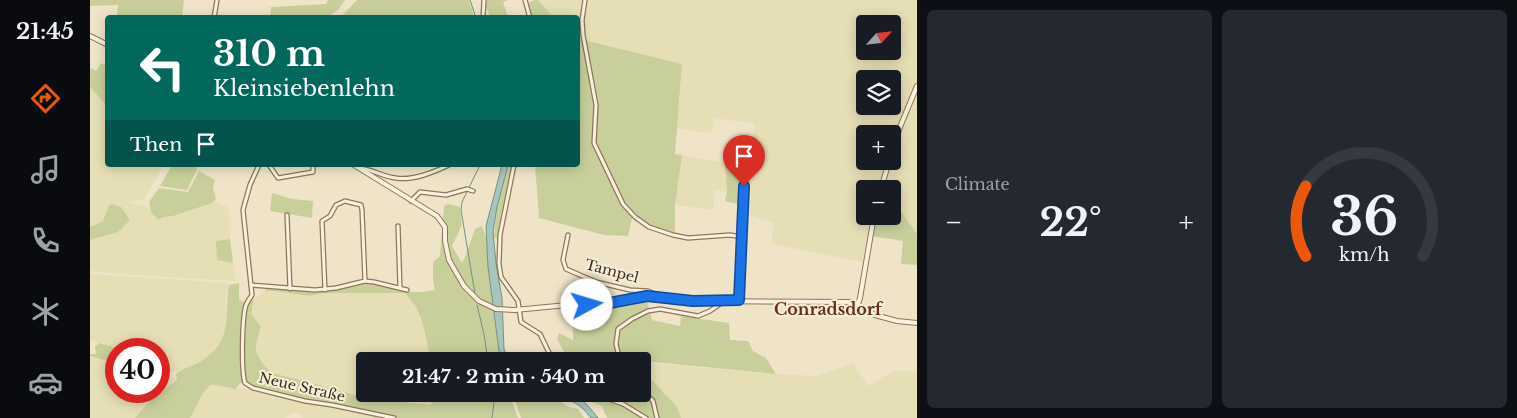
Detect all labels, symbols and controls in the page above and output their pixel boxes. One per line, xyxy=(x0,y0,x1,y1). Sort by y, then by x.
north arrow xyxy=(856,15,901,60)
map controls xyxy=(856,15,901,225)
text: 21:45 xyxy=(16,18,74,45)
text: 310 m xyxy=(213,32,325,75)
icon: left xyxy=(130,35,195,100)
button: layers xyxy=(856,70,901,115)
text: Kleinsiebenlehn xyxy=(213,75,395,102)
icon: directions xyxy=(28,81,63,116)
button: + xyxy=(856,125,901,170)
icon: arrive xyxy=(192,130,220,158)
text: Then xyxy=(130,133,182,156)
pin xyxy=(723,135,765,186)
icon: arrive xyxy=(730,142,758,170)
icon: music xyxy=(28,152,63,187)
text: Climate xyxy=(945,174,1010,194)
button: − xyxy=(856,180,901,225)
text: 36 xyxy=(1330,185,1399,249)
text: 22° xyxy=(1040,199,1102,246)
text: − xyxy=(945,205,963,240)
text: + xyxy=(1179,205,1194,240)
icon: phone xyxy=(28,223,63,258)
text: km/h xyxy=(1339,244,1390,266)
street label: Tampel xyxy=(583,255,641,287)
position arrow xyxy=(560,278,612,330)
icon: climate xyxy=(28,294,63,329)
district label: Conradsdorf xyxy=(774,299,884,319)
speed limit sign: 40 xyxy=(105,338,170,403)
icon: car xyxy=(28,365,63,400)
text: 21:47 · 2 min · 540 m xyxy=(402,365,605,388)
street label: Neue Straße xyxy=(257,368,347,406)

